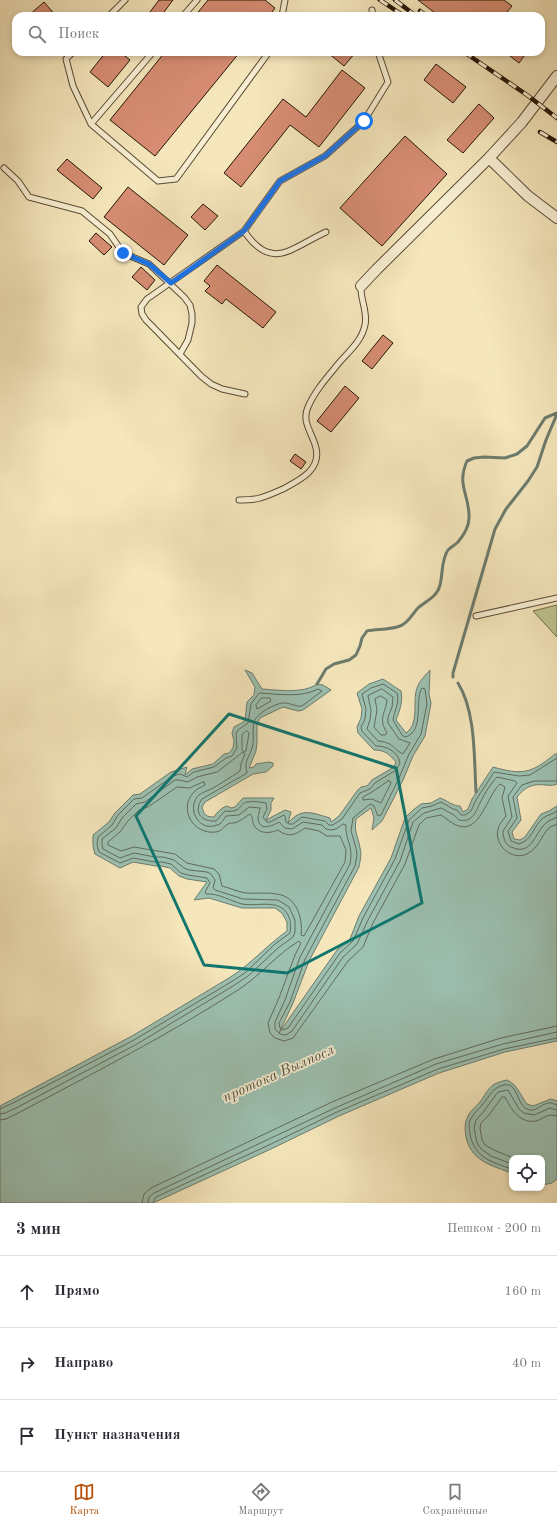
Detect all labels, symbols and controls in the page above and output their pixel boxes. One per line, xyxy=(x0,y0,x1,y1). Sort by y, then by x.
search box xyxy=(12,12,545,56)
icon: search xyxy=(26,23,48,45)
text: Поиск xyxy=(58,27,99,42)
route start xyxy=(355,112,373,130)
route end xyxy=(114,244,132,262)
water label: протока Вылпосл xyxy=(220,1043,337,1106)
map controls xyxy=(509,1155,545,1191)
button: locate xyxy=(509,1155,545,1191)
text: 3 мин xyxy=(16,1221,61,1238)
text: Пешком · 200 m xyxy=(447,1222,541,1235)
icon: ahead xyxy=(16,1281,38,1303)
text: Прямо xyxy=(54,1284,100,1299)
text: 160 m xyxy=(504,1285,541,1298)
icon: right xyxy=(16,1353,38,1375)
text: Направо xyxy=(54,1356,113,1371)
text: 40 m xyxy=(512,1357,541,1370)
icon: arrive xyxy=(16,1425,38,1447)
text: Пункт назначения xyxy=(54,1428,181,1443)
tab: Карта xyxy=(70,1481,99,1519)
tab: Маршрут xyxy=(238,1481,284,1519)
tab: Сохранённые xyxy=(423,1481,487,1519)

